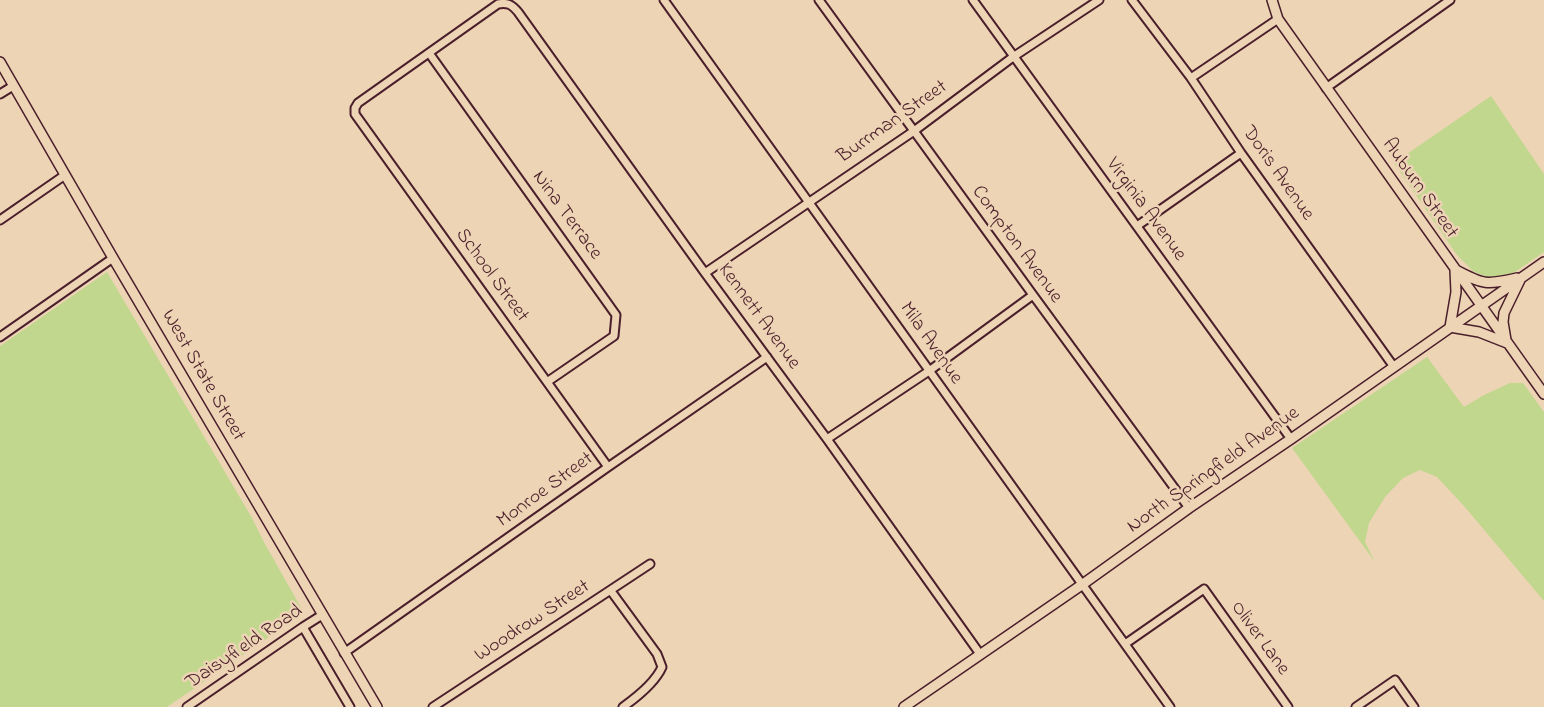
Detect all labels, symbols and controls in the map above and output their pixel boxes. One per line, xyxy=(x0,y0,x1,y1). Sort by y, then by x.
street label: Burrman Street xyxy=(833,76,953,170)
street label: Doris Avenue xyxy=(1236,122,1318,226)
street label: Auburn Street xyxy=(1376,134,1462,244)
street label: Virginia Avenue xyxy=(1099,154,1191,266)
street label: Nina Terrace xyxy=(526,167,606,265)
street label: Compton Avenue xyxy=(965,181,1067,309)
street label: School Street xyxy=(449,224,533,328)
street label: Kennett Avenue xyxy=(711,259,805,375)
street label: Mila Avenue xyxy=(893,298,967,390)
street label: West State Street xyxy=(155,306,249,446)
street label: North Springfield Avenue xyxy=(1123,402,1305,540)
street label: Monroe Street xyxy=(493,448,599,534)
street label: Woodrow Street xyxy=(471,576,595,668)
street label: Oliver Lane xyxy=(1224,597,1294,681)
street label: Daisyfield Road xyxy=(182,600,308,696)

